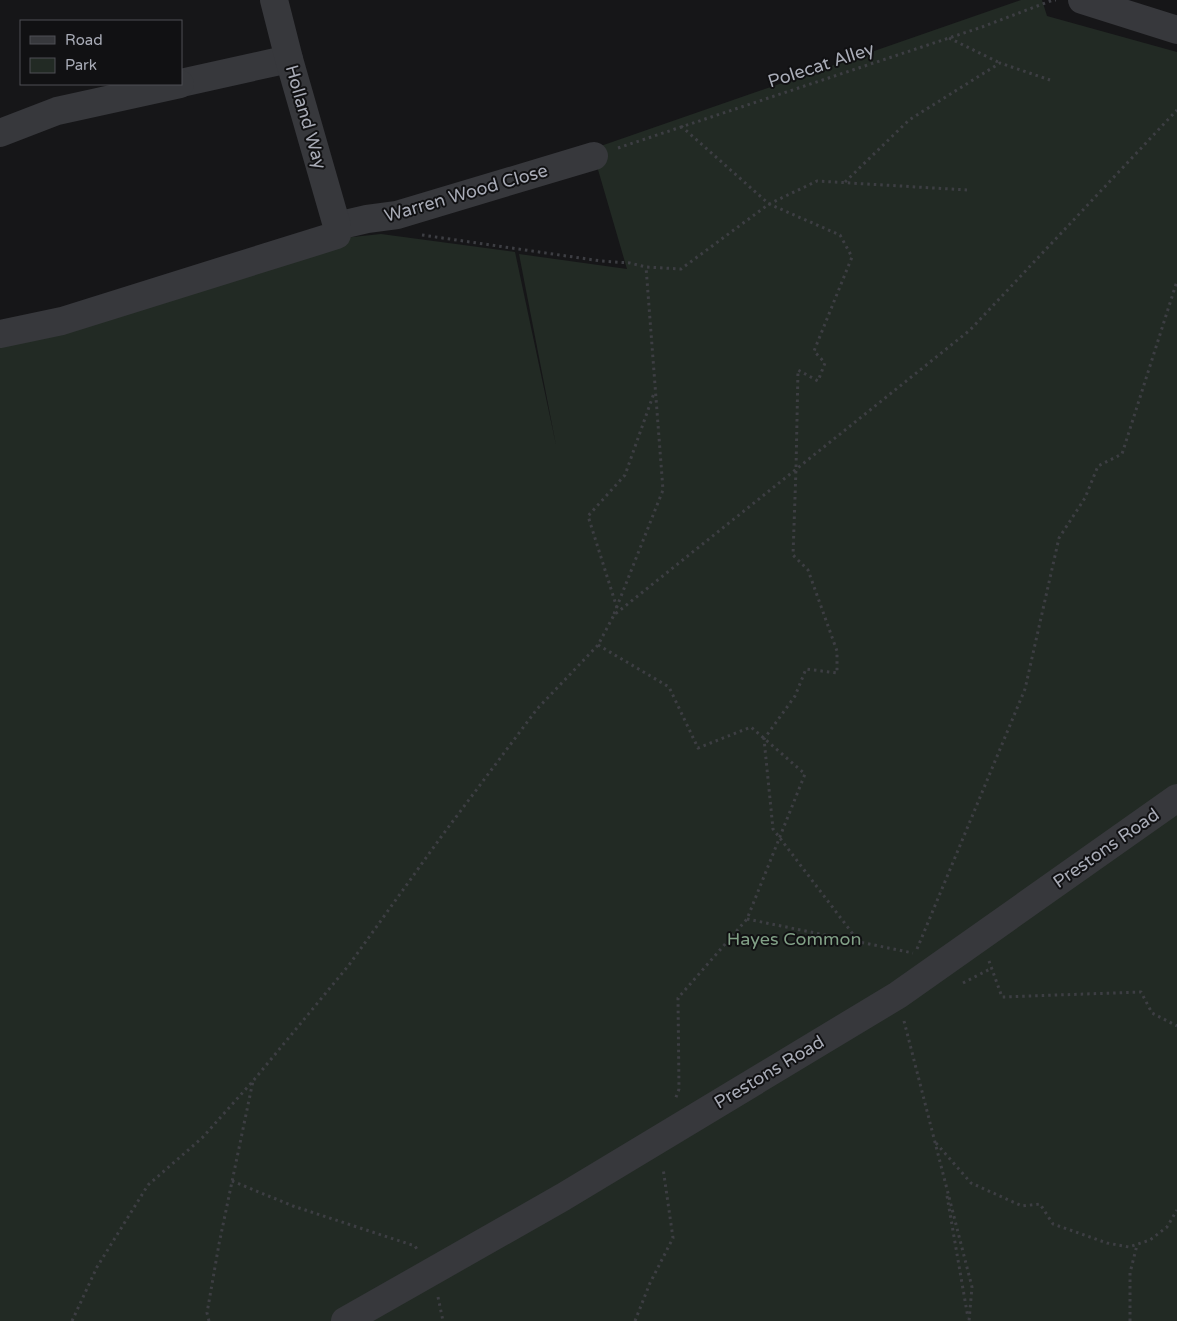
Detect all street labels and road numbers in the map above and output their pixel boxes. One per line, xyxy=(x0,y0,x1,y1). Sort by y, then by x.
street label: Polecat Alley xyxy=(765,37,877,93)
street label: Holland Way xyxy=(281,62,331,172)
street label: Warren Wood Close xyxy=(382,159,550,227)
street label: Prestons Road xyxy=(1049,803,1163,893)
street label: Prestons Road xyxy=(710,1030,828,1114)

